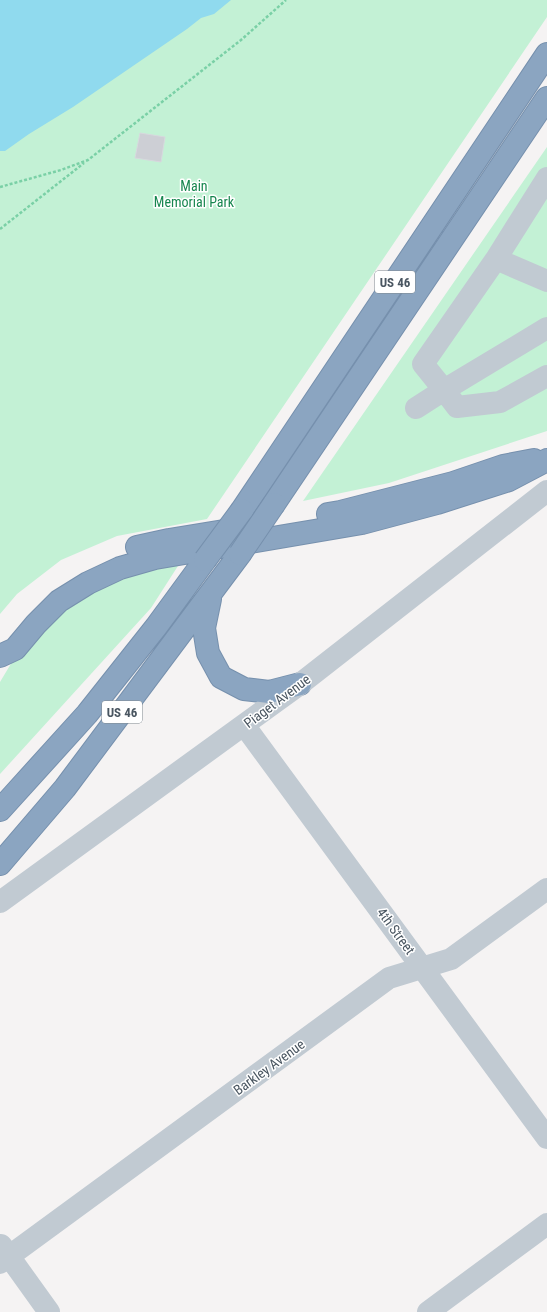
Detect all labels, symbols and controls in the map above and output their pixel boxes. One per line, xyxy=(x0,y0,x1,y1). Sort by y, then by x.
park label: Main Memorial Park xyxy=(154,178,235,210)
road number: US 46 xyxy=(375,271,415,293)
street label: Piaget Avenue xyxy=(241,671,314,731)
road number: US 46 xyxy=(102,701,142,723)
street label: 4th Street xyxy=(374,905,418,957)
street label: Barkley Avenue xyxy=(230,1036,308,1098)

